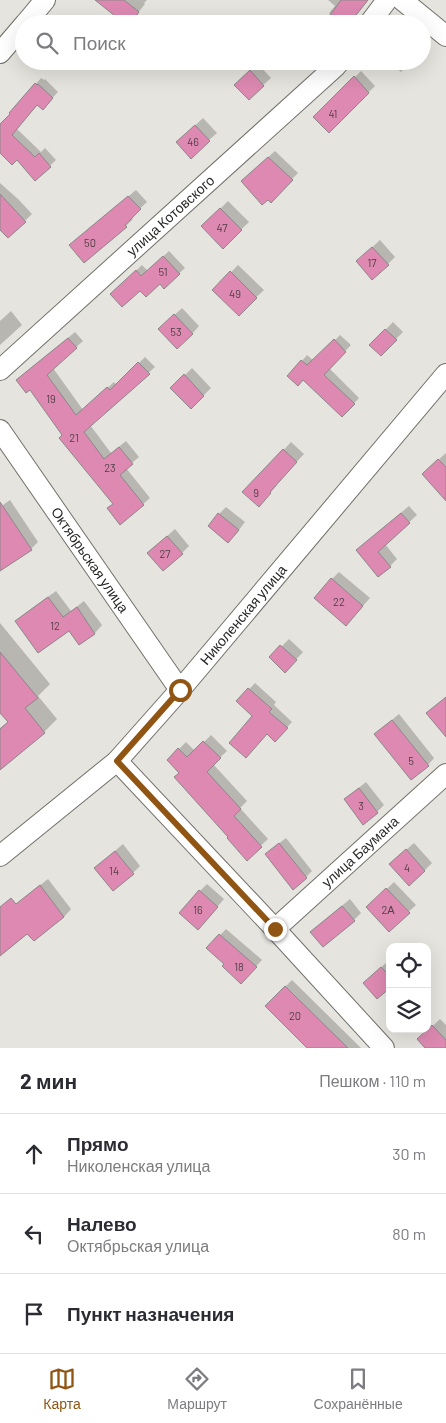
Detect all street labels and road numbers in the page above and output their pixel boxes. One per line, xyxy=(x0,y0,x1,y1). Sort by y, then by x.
street label: улица Котовского xyxy=(123,171,218,259)
street label: Октябрьская улица xyxy=(48,504,133,616)
street label: Николенская улица xyxy=(196,561,290,668)
street label: улица Баумана xyxy=(318,812,402,891)

